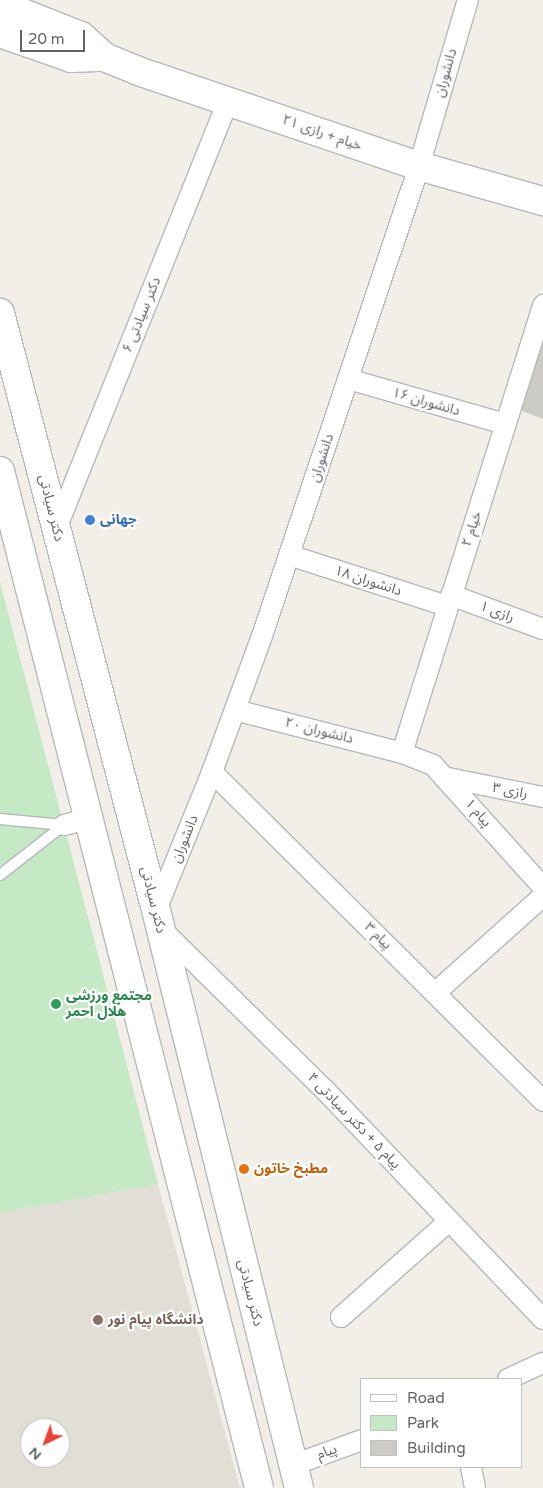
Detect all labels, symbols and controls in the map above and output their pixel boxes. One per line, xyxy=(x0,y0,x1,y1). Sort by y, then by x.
scale bar xyxy=(22,20,88,52)
text: 20 m xyxy=(28,30,65,48)
street label: دانشوران xyxy=(431,47,461,99)
street label: خیام + رازی ۲۱ xyxy=(280,112,364,154)
street label: دکتر سیادتی ۶ xyxy=(119,275,165,355)
street label: دانشوران ۱۶ xyxy=(390,384,462,420)
street label: دانشوران xyxy=(306,432,338,484)
street label: دکتر سیادتی xyxy=(35,473,67,543)
street label: خیام ۲ xyxy=(458,509,486,549)
place label: جهانی xyxy=(100,512,137,528)
marker: جهانی xyxy=(84,514,96,526)
street label: دانشوران ۱۸ xyxy=(332,562,404,600)
street label: رازی ۱ xyxy=(477,598,517,626)
street label: دانشوران ۲۰ xyxy=(283,714,355,748)
street label: رازی ۳ xyxy=(491,779,529,803)
street label: پیام ۱ xyxy=(461,795,495,831)
street label: دانشوران xyxy=(168,813,202,865)
street label: دکتر سیادتی xyxy=(137,865,169,935)
street label: پیام ۳ xyxy=(361,919,395,953)
place label: مجتمع ورزشی هلال احمر xyxy=(66,988,152,1020)
marker: مجتمع ورزشی هلال احمر xyxy=(50,998,62,1010)
street label: پیام ۵ + دکتر سیادتی ۴ xyxy=(304,1069,404,1173)
place label: مطبخ خاتون xyxy=(254,1161,328,1177)
marker: مطبخ خاتون xyxy=(238,1163,250,1175)
street label: دکتر سیادتی xyxy=(234,1258,266,1328)
place label: دانشگاه پیام نور xyxy=(108,1312,204,1328)
marker: دانشگاه پیام نور xyxy=(92,1314,104,1326)
legend xyxy=(360,1378,523,1468)
text: Road xyxy=(407,1389,445,1407)
text: Park xyxy=(407,1414,439,1432)
north arrow xyxy=(20,1418,70,1468)
text: Building xyxy=(407,1439,466,1457)
street label: پیام xyxy=(315,1441,339,1463)
text: N xyxy=(25,1444,45,1464)

